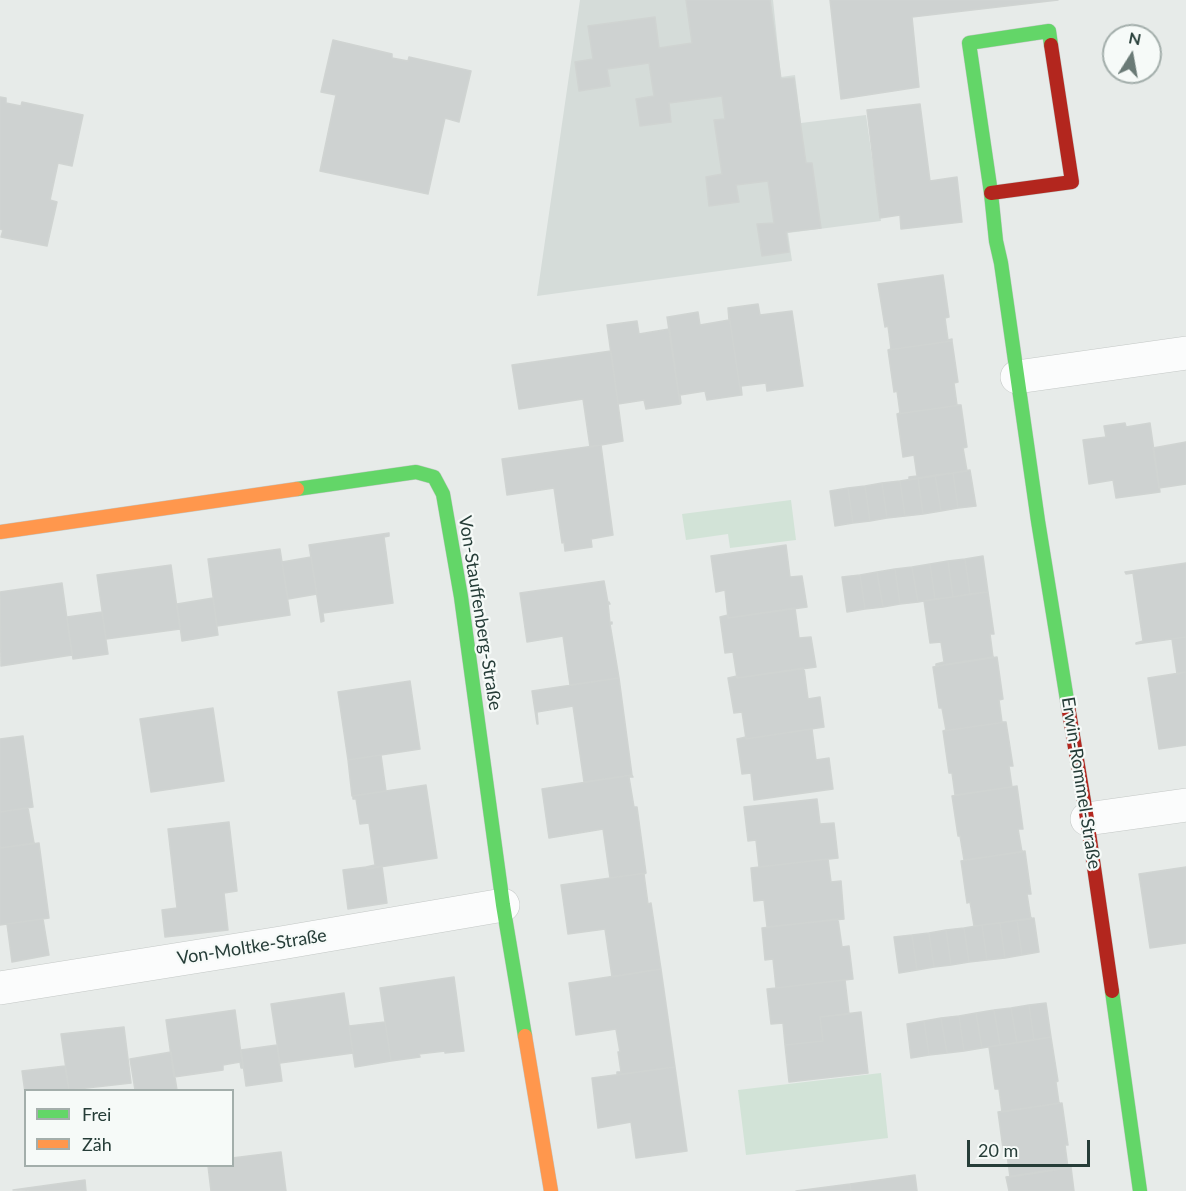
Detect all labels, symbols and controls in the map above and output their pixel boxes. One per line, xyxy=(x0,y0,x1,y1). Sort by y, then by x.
north arrow xyxy=(1102,24,1162,84)
text: N xyxy=(1127,27,1143,48)
street label: Von-Stauffenberg-Straße xyxy=(454,514,506,712)
street label: Erwin-Rommel-Straße xyxy=(1057,695,1105,871)
street label: Von-Moltke-Straße xyxy=(176,925,328,969)
legend xyxy=(24,1089,234,1167)
text: Frei xyxy=(82,1103,111,1125)
scale bar xyxy=(970,1128,1093,1166)
text: Zäh xyxy=(82,1133,112,1155)
text: 20 m xyxy=(978,1139,1018,1161)

